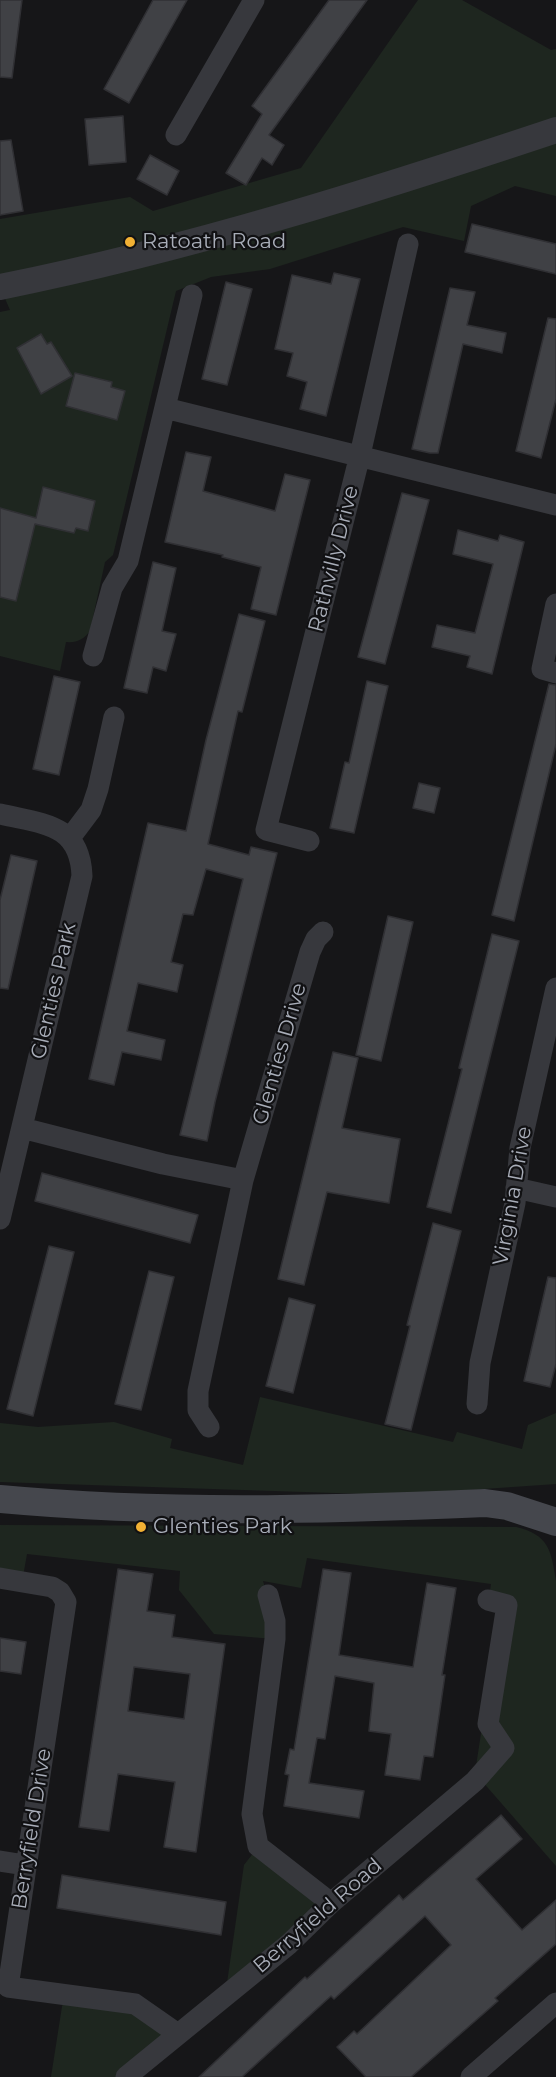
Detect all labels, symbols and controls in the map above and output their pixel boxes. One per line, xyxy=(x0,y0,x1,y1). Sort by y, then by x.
place label: Ratoath Road xyxy=(142,229,286,255)
marker: Ratoath Road xyxy=(123,235,137,249)
street label: Rathvilly Drive xyxy=(304,483,364,635)
street label: Glenties Park xyxy=(26,920,82,1062)
street label: Glenties Drive xyxy=(248,980,312,1128)
street label: Virginia Drive xyxy=(488,1124,538,1268)
place label: Glenties Park xyxy=(153,1514,292,1540)
marker: Glenties Park xyxy=(134,1520,148,1534)
street label: Berryfield Drive xyxy=(7,1747,57,1911)
street label: Berryfield Road xyxy=(248,1853,388,1979)

